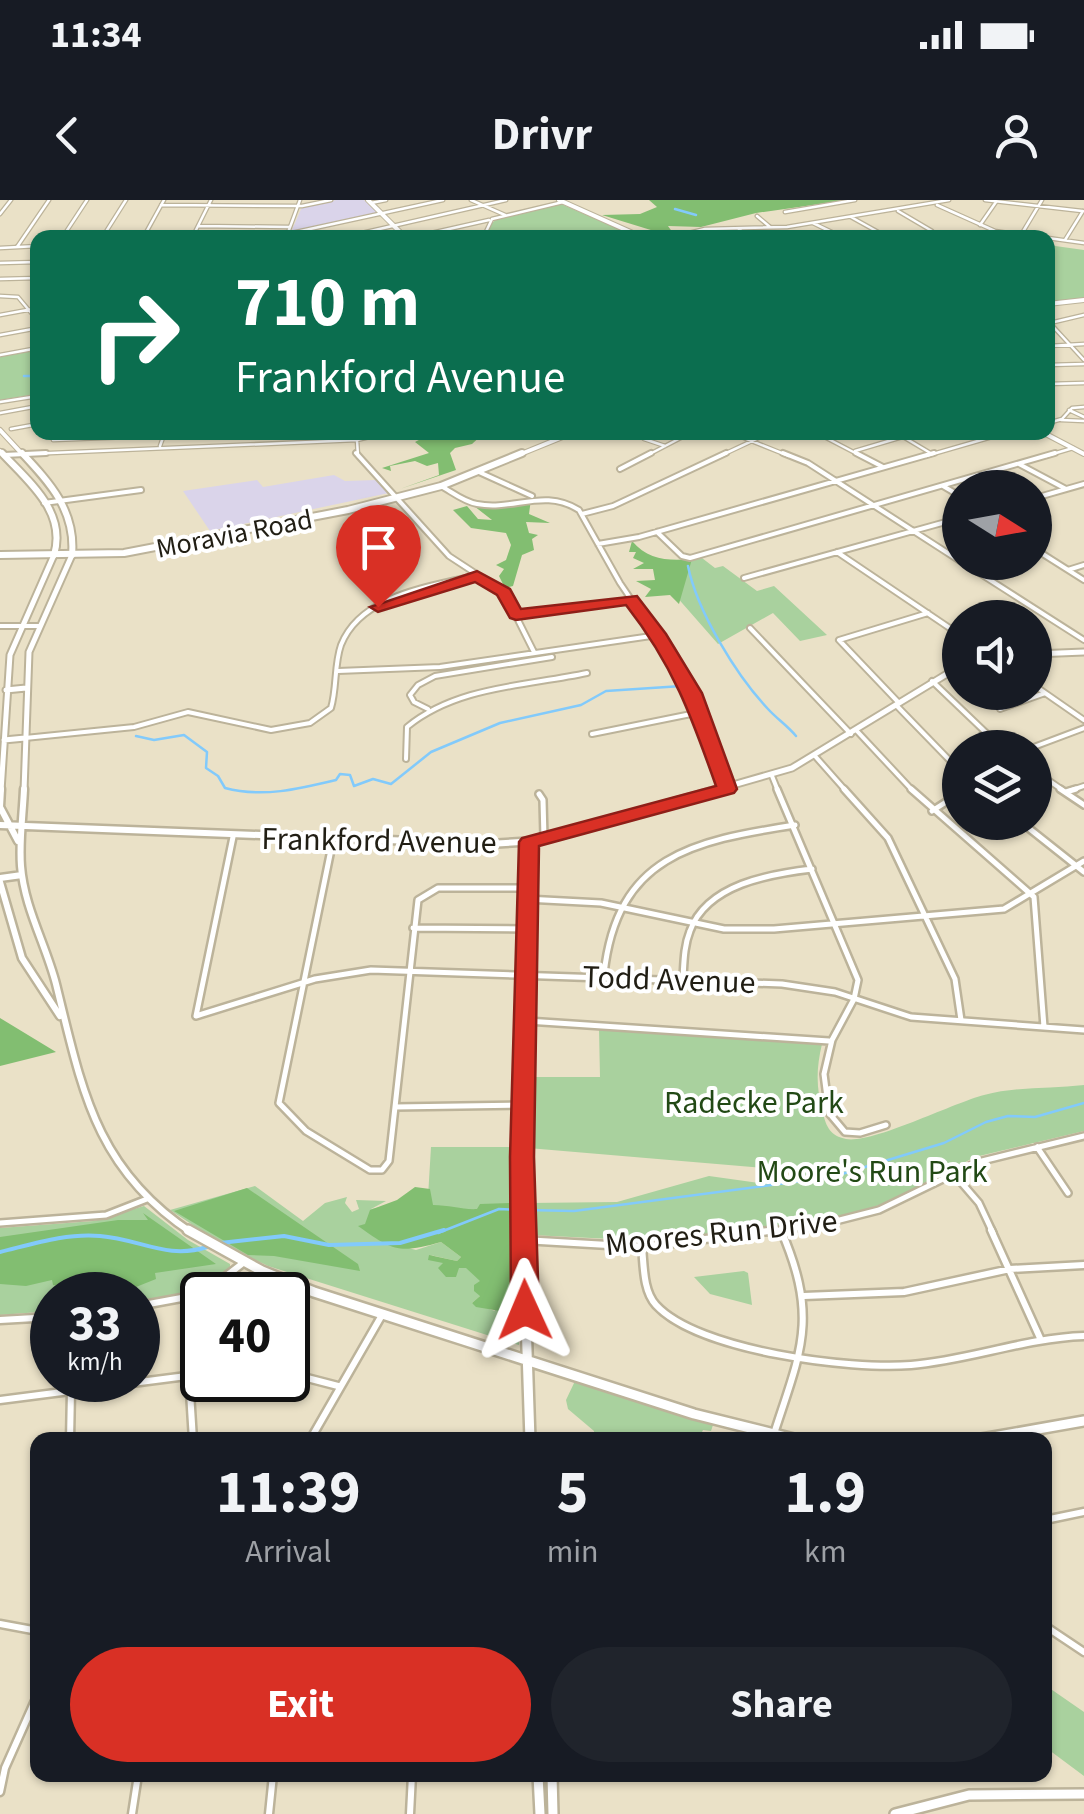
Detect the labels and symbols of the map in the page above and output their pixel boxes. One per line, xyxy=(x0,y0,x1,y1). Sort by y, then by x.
north arrow xyxy=(942,470,1052,580)
street label: Moravia Road xyxy=(153,499,316,569)
pin xyxy=(336,505,421,608)
street label: Frankford Avenue xyxy=(261,816,497,866)
street label: Todd Avenue xyxy=(582,954,756,1006)
park label: Radecke Park xyxy=(664,1080,844,1126)
park label: Moore's Run Park xyxy=(756,1149,988,1195)
street label: Moores Run Drive xyxy=(603,1198,840,1268)
position arrow xyxy=(473,1258,577,1362)
speed limit sign: 40 xyxy=(180,1272,310,1402)

